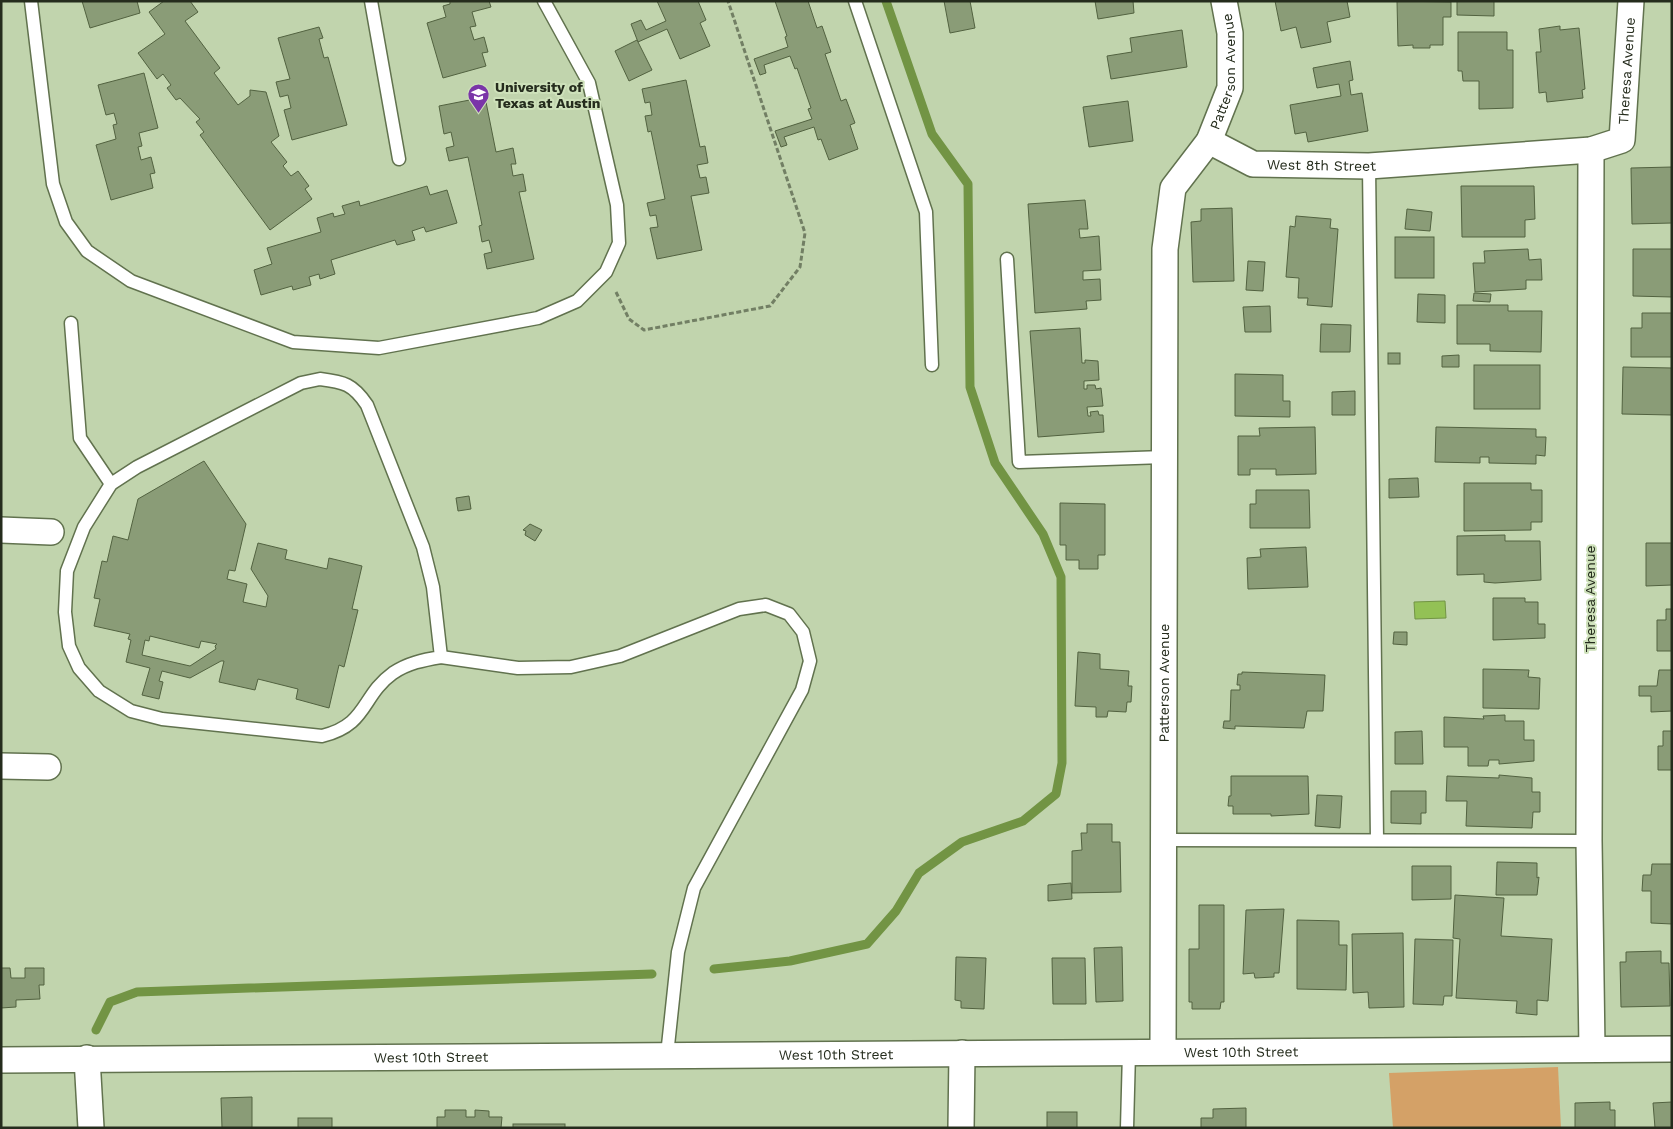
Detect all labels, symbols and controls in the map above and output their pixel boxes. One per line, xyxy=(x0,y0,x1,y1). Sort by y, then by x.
street label: Patterson Avenue xyxy=(1206,12,1238,132)
street label: Theresa Avenue xyxy=(1615,17,1638,125)
place label: University of Texas at Austin xyxy=(495,79,600,111)
school or university icon: University of Texas at Austin xyxy=(467,83,491,114)
street label: West 8th Street xyxy=(1267,156,1377,174)
street label: Theresa Avenue xyxy=(1582,545,1598,653)
street label: Patterson Avenue xyxy=(1156,624,1172,742)
street label: West 10th Street xyxy=(1184,1043,1298,1060)
street label: West 10th Street xyxy=(779,1046,893,1063)
street label: West 10th Street xyxy=(374,1049,488,1066)

